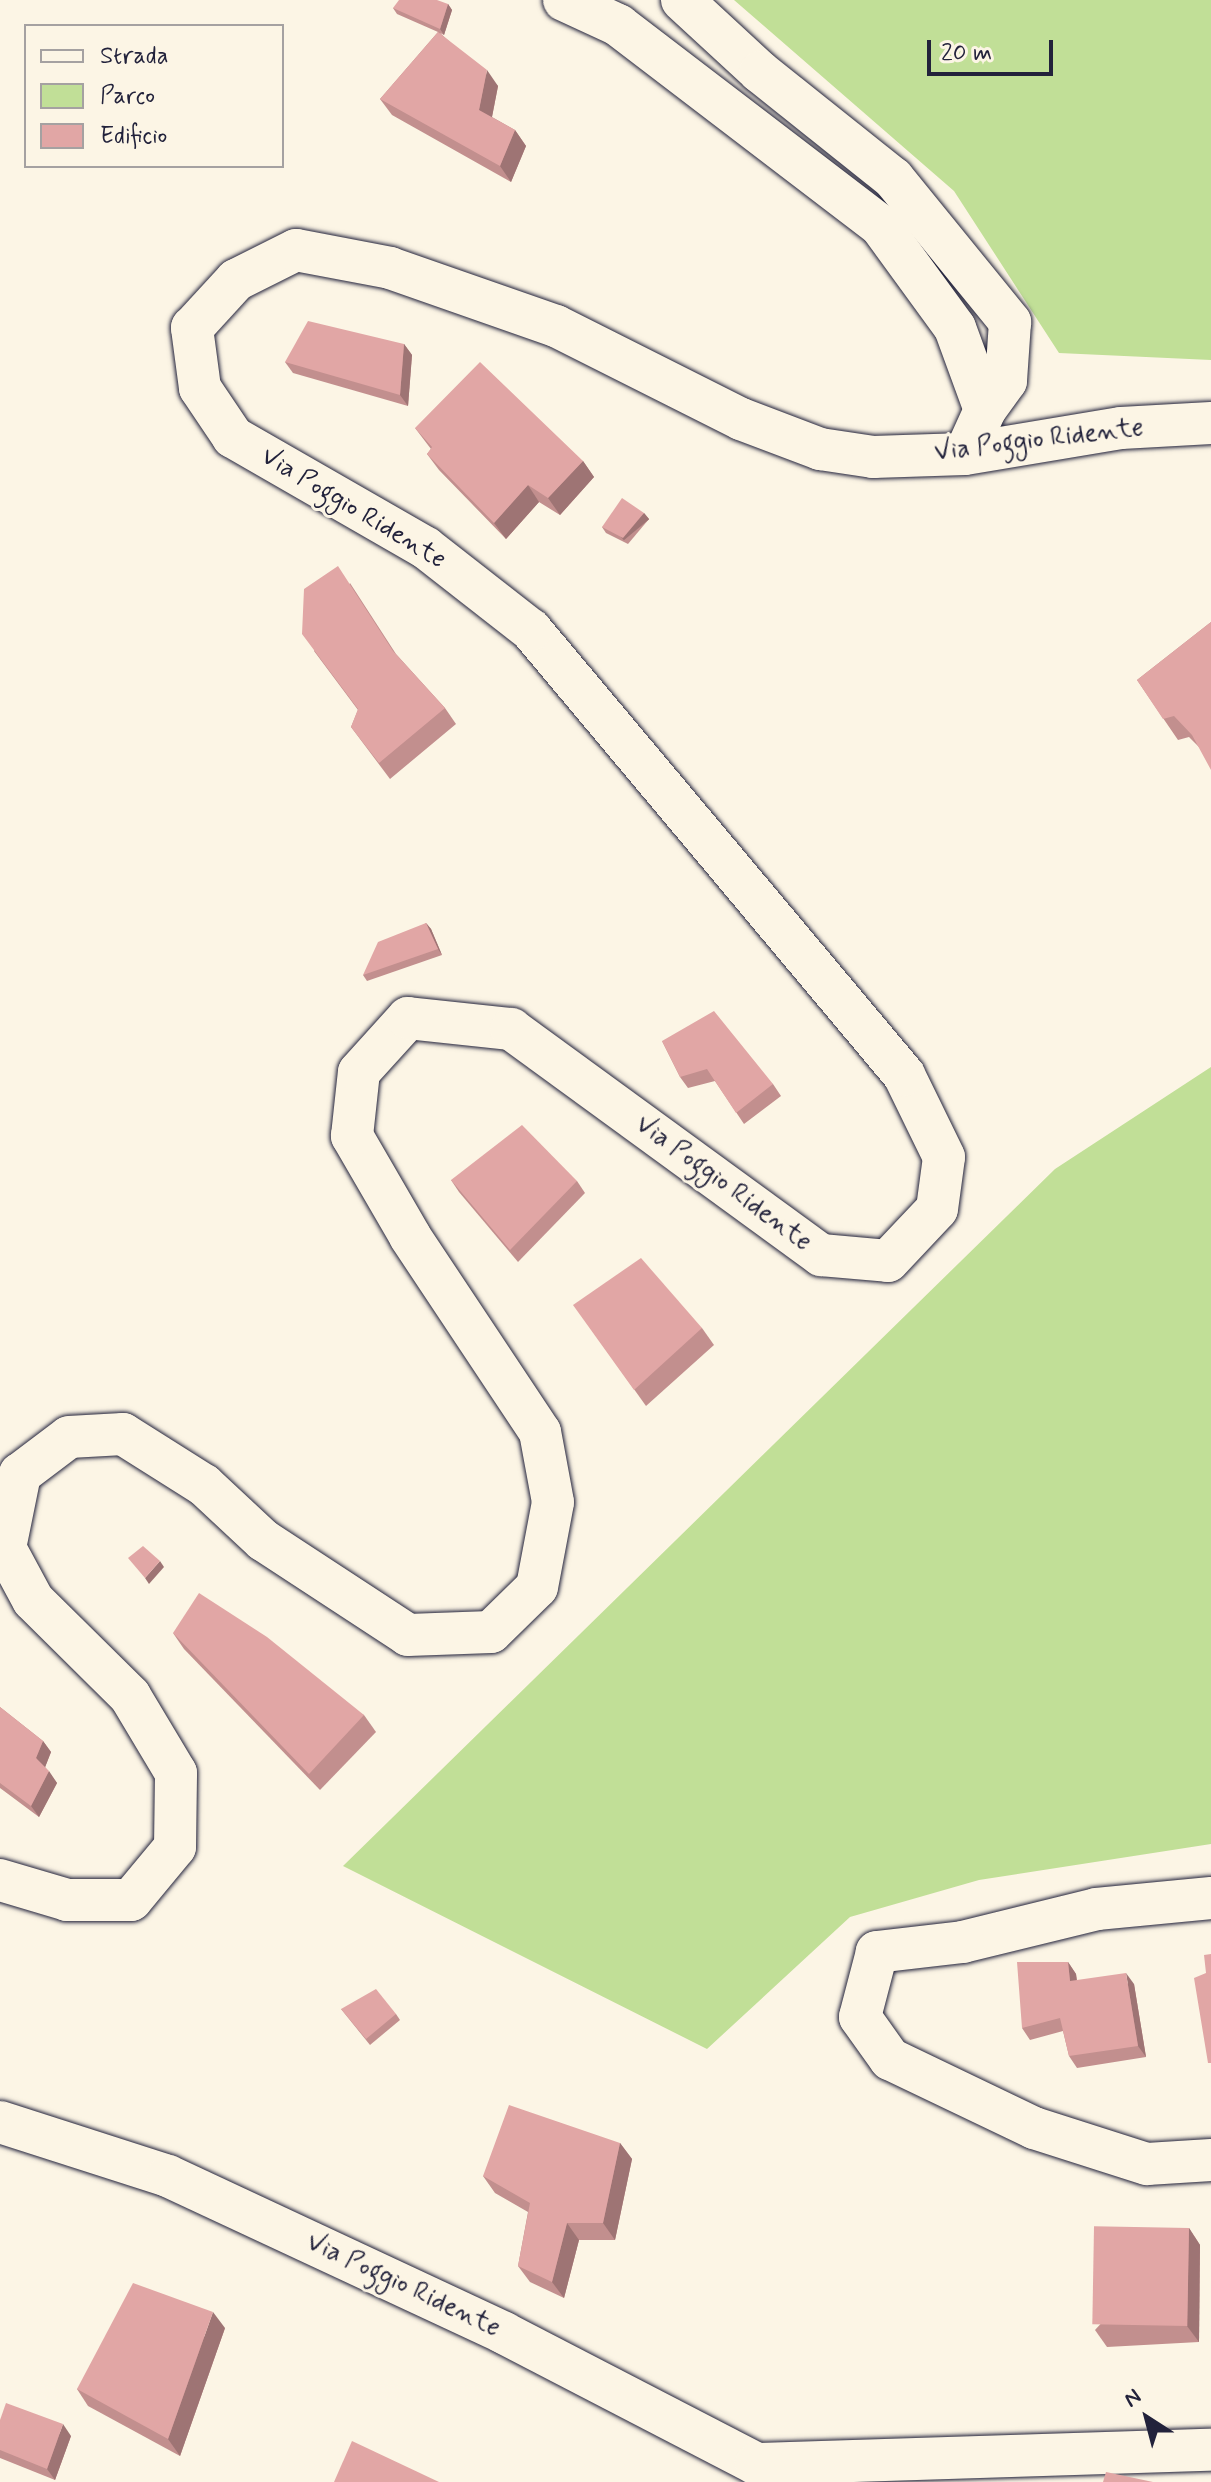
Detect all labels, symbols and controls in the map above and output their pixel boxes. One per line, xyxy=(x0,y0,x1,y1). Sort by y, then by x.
legend xyxy=(24,24,284,168)
scale bar xyxy=(931,24,1057,74)
text: 20 m xyxy=(941,38,992,69)
text: Strada xyxy=(100,41,169,72)
text: Parco xyxy=(100,81,155,112)
text: Edificio xyxy=(100,121,167,152)
street label: Via Poggio Ridente xyxy=(934,413,1144,469)
street label: Via Poggio Ridente xyxy=(256,442,450,576)
street label: Via Poggio Ridente xyxy=(630,1111,816,1257)
street label: Via Poggio Ridente xyxy=(303,2228,503,2344)
north arrow xyxy=(1107,2378,1187,2458)
text: N xyxy=(1119,2383,1147,2414)

